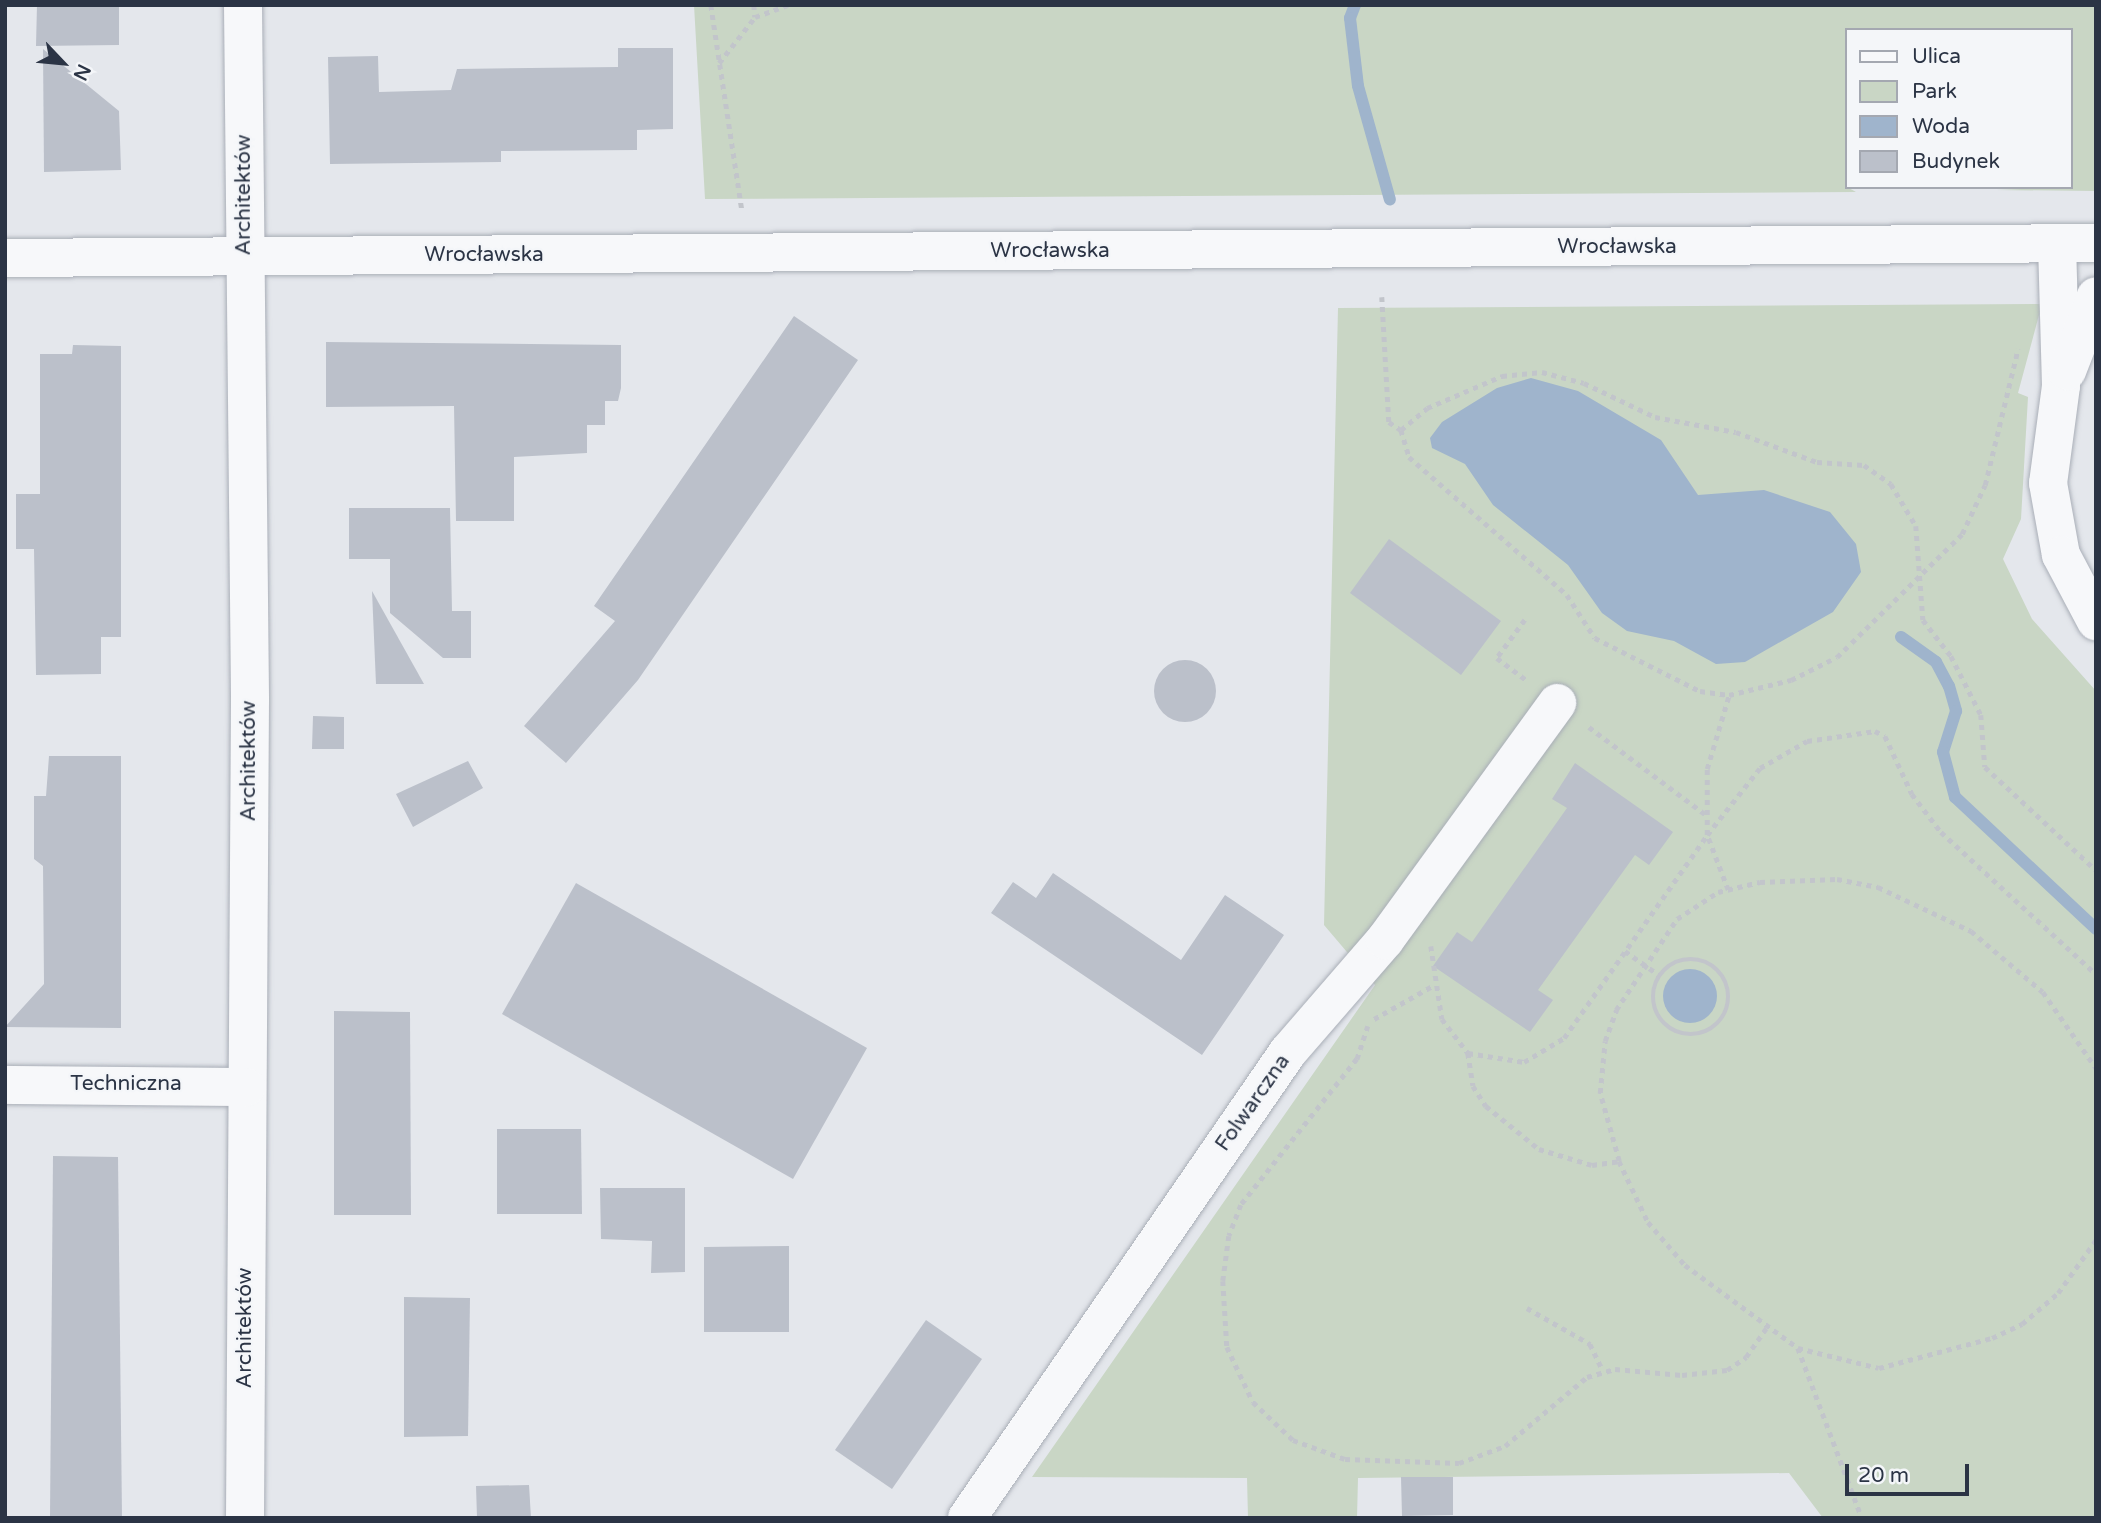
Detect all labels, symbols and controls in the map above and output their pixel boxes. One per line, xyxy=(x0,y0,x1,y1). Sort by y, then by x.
north arrow xyxy=(28,28,98,98)
legend xyxy=(1846,28,2073,189)
text: Ulica xyxy=(1912,44,1961,69)
text: N xyxy=(69,61,95,84)
text: Park xyxy=(1912,79,1957,104)
text: Woda xyxy=(1912,114,1970,139)
street label: Architektów xyxy=(231,135,257,255)
text: Budynek xyxy=(1912,149,2000,174)
street label: Wrocławska xyxy=(1557,234,1677,260)
street label: Wrocławska xyxy=(990,238,1110,264)
street label: Wrocławska xyxy=(424,242,544,268)
street label: Architektów xyxy=(236,701,262,821)
street label: Folwarczna xyxy=(1211,1050,1295,1156)
street label: Techniczna xyxy=(70,1071,182,1097)
street label: Architektów xyxy=(232,1268,258,1388)
scale bar xyxy=(1849,1450,1973,1494)
text: 20 m xyxy=(1858,1463,1909,1488)

